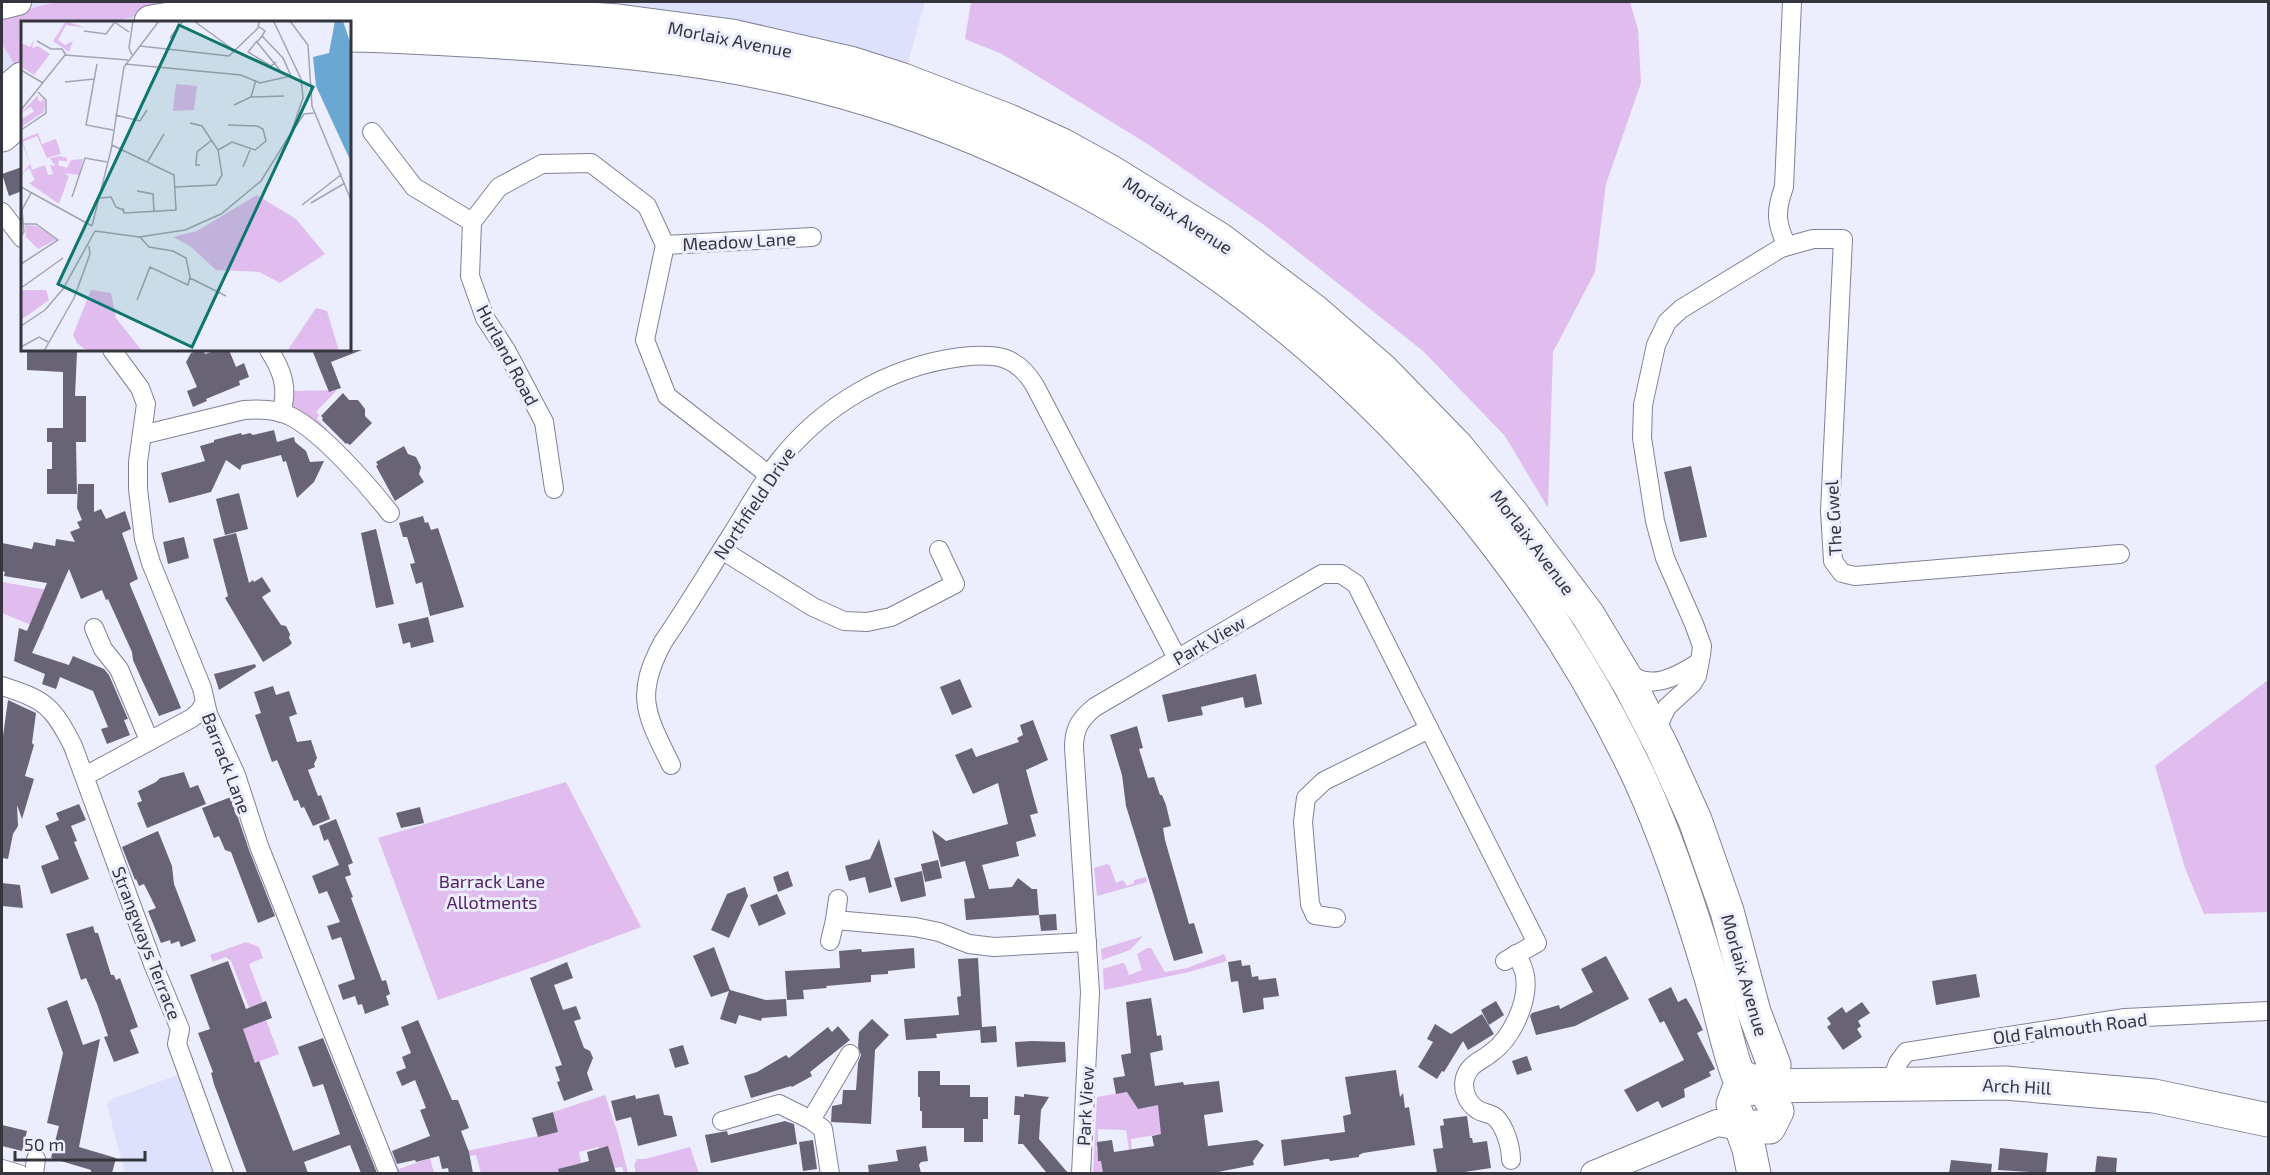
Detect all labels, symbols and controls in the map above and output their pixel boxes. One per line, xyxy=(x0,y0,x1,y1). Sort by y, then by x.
street label: Morlaix Avenue xyxy=(666,16,794,62)
inset map xyxy=(21,21,351,351)
street label: Morlaix Avenue xyxy=(1119,171,1237,259)
street label: Meadow Lane xyxy=(682,227,796,255)
street label: Hurland Road xyxy=(472,301,544,409)
street label: Northfield Drive xyxy=(708,443,800,563)
street label: The Gwel xyxy=(1820,479,1846,556)
street label: Morlaix Avenue xyxy=(1486,485,1580,599)
street label: Park View xyxy=(1169,610,1249,670)
street label: Barrack Lane xyxy=(198,709,256,817)
street label: Strangways Terrace xyxy=(108,863,186,1023)
park label: Barrack Lane Allotments xyxy=(439,870,545,913)
street label: Morlaix Avenue xyxy=(1717,911,1773,1039)
street label: Old Falmouth Road xyxy=(1992,1008,2148,1048)
street label: Park View xyxy=(1072,1065,1098,1147)
street label: Arch Hill xyxy=(1982,1073,2052,1099)
scale bar xyxy=(15,1124,146,1162)
text: 50 m xyxy=(24,1133,64,1155)

